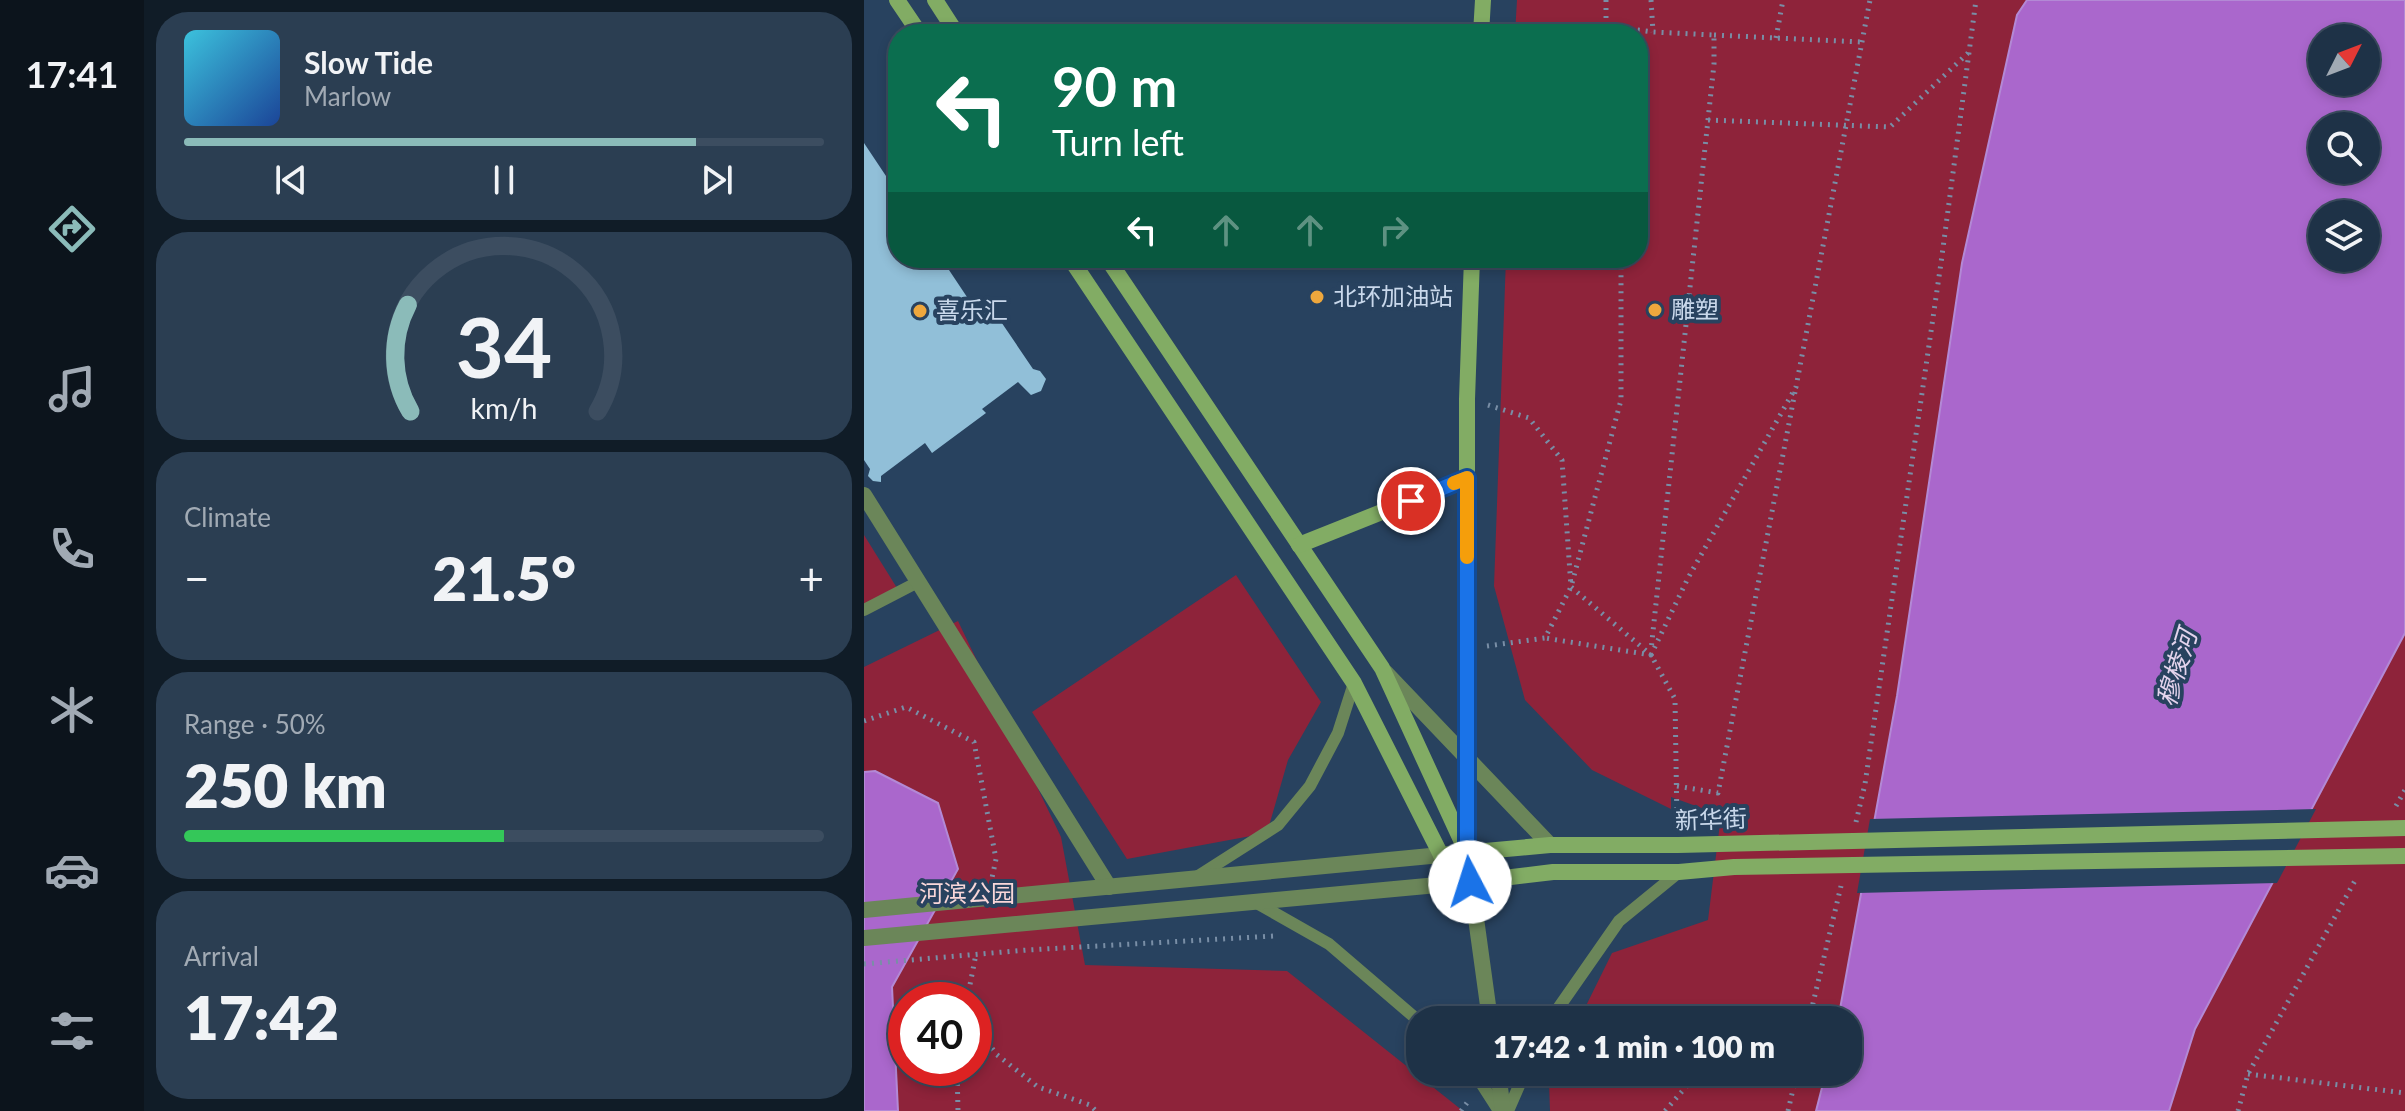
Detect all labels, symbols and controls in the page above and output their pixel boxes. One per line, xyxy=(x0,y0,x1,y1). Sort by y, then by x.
north arrow xyxy=(2308,24,2380,96)
map controls xyxy=(2308,24,2380,272)
text: Slow Tide xyxy=(304,44,433,80)
text: 17:41 xyxy=(26,52,118,96)
text: 90 m xyxy=(1052,52,1177,119)
icon: left xyxy=(920,56,1024,160)
text: Marlow xyxy=(304,80,391,112)
button: search xyxy=(2308,112,2380,184)
text: Turn left xyxy=(1052,120,1184,164)
icon: previous xyxy=(269,158,313,202)
icon: pause xyxy=(482,158,526,202)
icon: next xyxy=(695,158,739,202)
button: layers xyxy=(2308,200,2380,272)
icon: directions xyxy=(44,201,100,257)
icon: left xyxy=(1120,208,1164,252)
icon: ahead xyxy=(1204,208,1248,252)
icon: ahead xyxy=(1288,208,1332,252)
icon: right xyxy=(1372,208,1416,252)
place label: 北环加油站 xyxy=(1333,281,1453,310)
marker: 北环加油站 xyxy=(1308,288,1326,306)
place label: 雕塑 xyxy=(1671,294,1719,323)
text: 34 xyxy=(456,295,552,395)
place label: 喜乐汇 xyxy=(936,295,1008,324)
marker: 雕塑 xyxy=(1646,301,1664,319)
marker: 喜乐汇 xyxy=(911,302,929,320)
icon: music xyxy=(44,361,100,417)
text: km/h xyxy=(471,391,537,425)
pin xyxy=(1377,467,1445,535)
icon: arrive xyxy=(1389,479,1433,523)
text: Climate xyxy=(184,501,271,533)
icon: phone xyxy=(44,521,100,577)
text: 21.5° xyxy=(432,542,576,614)
text: − xyxy=(184,552,210,604)
text: + xyxy=(798,552,824,604)
water label: 穆棱河 xyxy=(2149,621,2204,710)
icon: climate xyxy=(44,682,100,738)
text: Range · 50% xyxy=(184,708,326,740)
text: 250 km xyxy=(184,749,387,821)
street label: 新华街 xyxy=(1674,803,1747,834)
position arrow xyxy=(1428,840,1512,924)
icon: car xyxy=(44,842,100,898)
park label: 河滨公园 xyxy=(919,878,1015,907)
text: Arrival xyxy=(184,940,259,972)
text: 17:42 xyxy=(184,981,339,1053)
speed limit sign: 40 xyxy=(888,982,992,1086)
icon: filters xyxy=(44,1003,100,1059)
text: 17:42 · 1 min · 100 m xyxy=(1493,1028,1775,1064)

